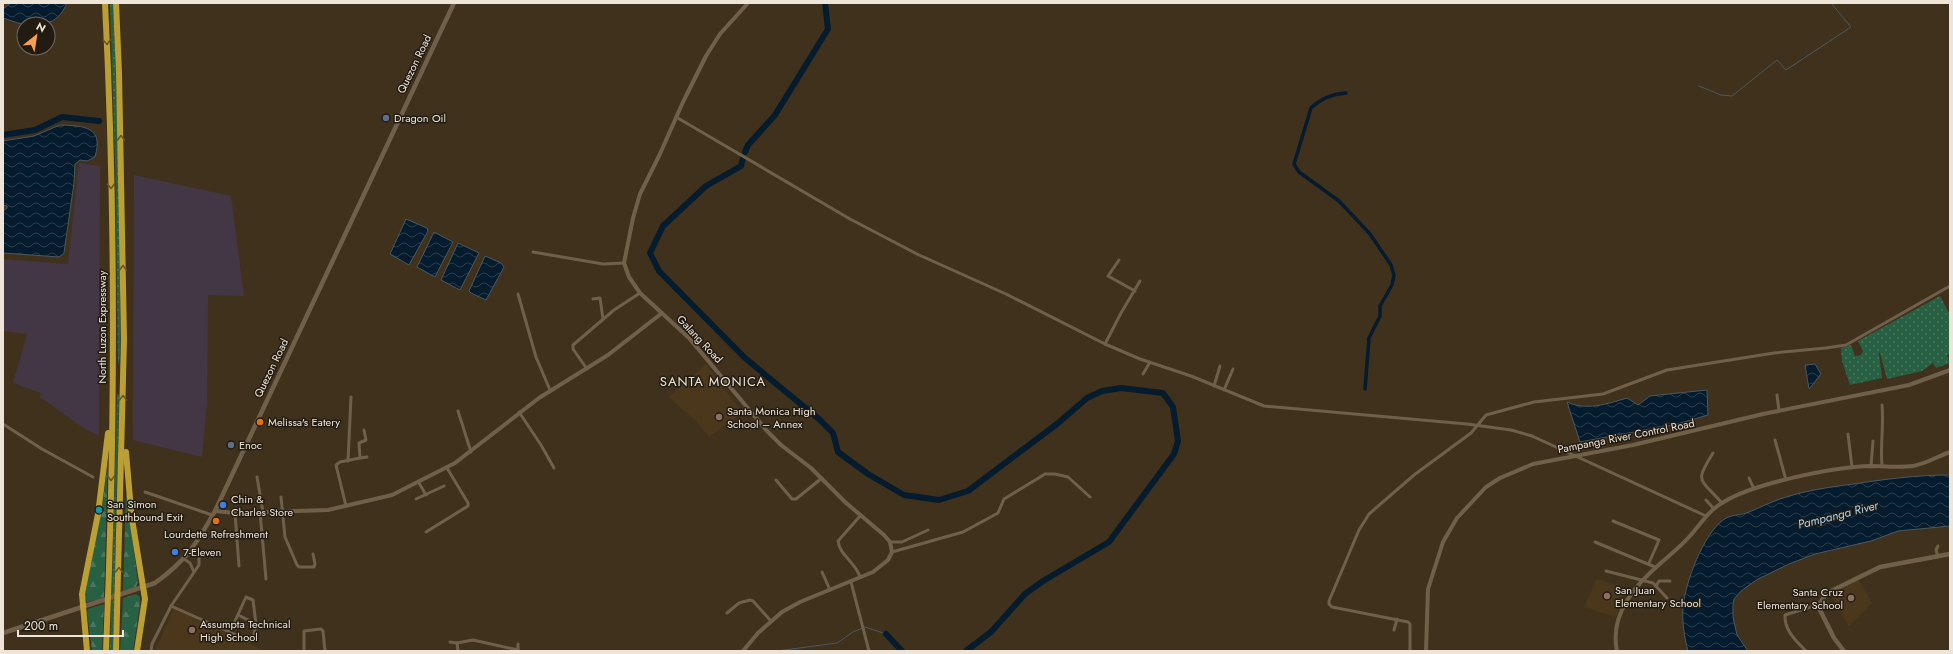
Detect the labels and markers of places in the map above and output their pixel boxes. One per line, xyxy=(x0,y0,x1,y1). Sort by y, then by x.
place label: Dragon Oil xyxy=(394,110,446,126)
marker: Dragon Oil xyxy=(381,113,391,123)
place label: Santa Monica High School – Annex xyxy=(727,403,816,432)
marker: Santa Monica High School – Annex xyxy=(714,412,724,422)
place label: Melissa's Eatery xyxy=(268,414,340,430)
marker: Melissa's Eatery xyxy=(255,417,265,427)
place label: Enoc xyxy=(239,437,262,453)
marker: Enoc xyxy=(226,440,236,450)
place label: Chin & Charles Store xyxy=(231,491,294,520)
place label: San Simon Southbound Exit xyxy=(107,496,183,525)
marker: Chin & Charles Store xyxy=(218,500,228,510)
marker: San Simon Southbound Exit xyxy=(94,505,104,515)
marker: Lourdette Refreshment xyxy=(211,516,221,526)
place label: Lourdette Refreshment xyxy=(164,526,268,542)
place label: 7-Eleven xyxy=(183,544,221,560)
marker: 7-Eleven xyxy=(170,547,180,557)
place label: San Juan Elementary School xyxy=(1615,582,1701,611)
place label: Santa Cruz Elementary School xyxy=(1757,584,1843,613)
marker: San Juan Elementary School xyxy=(1602,591,1612,601)
marker: Santa Cruz Elementary School xyxy=(1846,593,1856,603)
place label: Assumpta Technical High School xyxy=(200,616,290,645)
marker: Assumpta Technical High School xyxy=(187,625,197,635)

